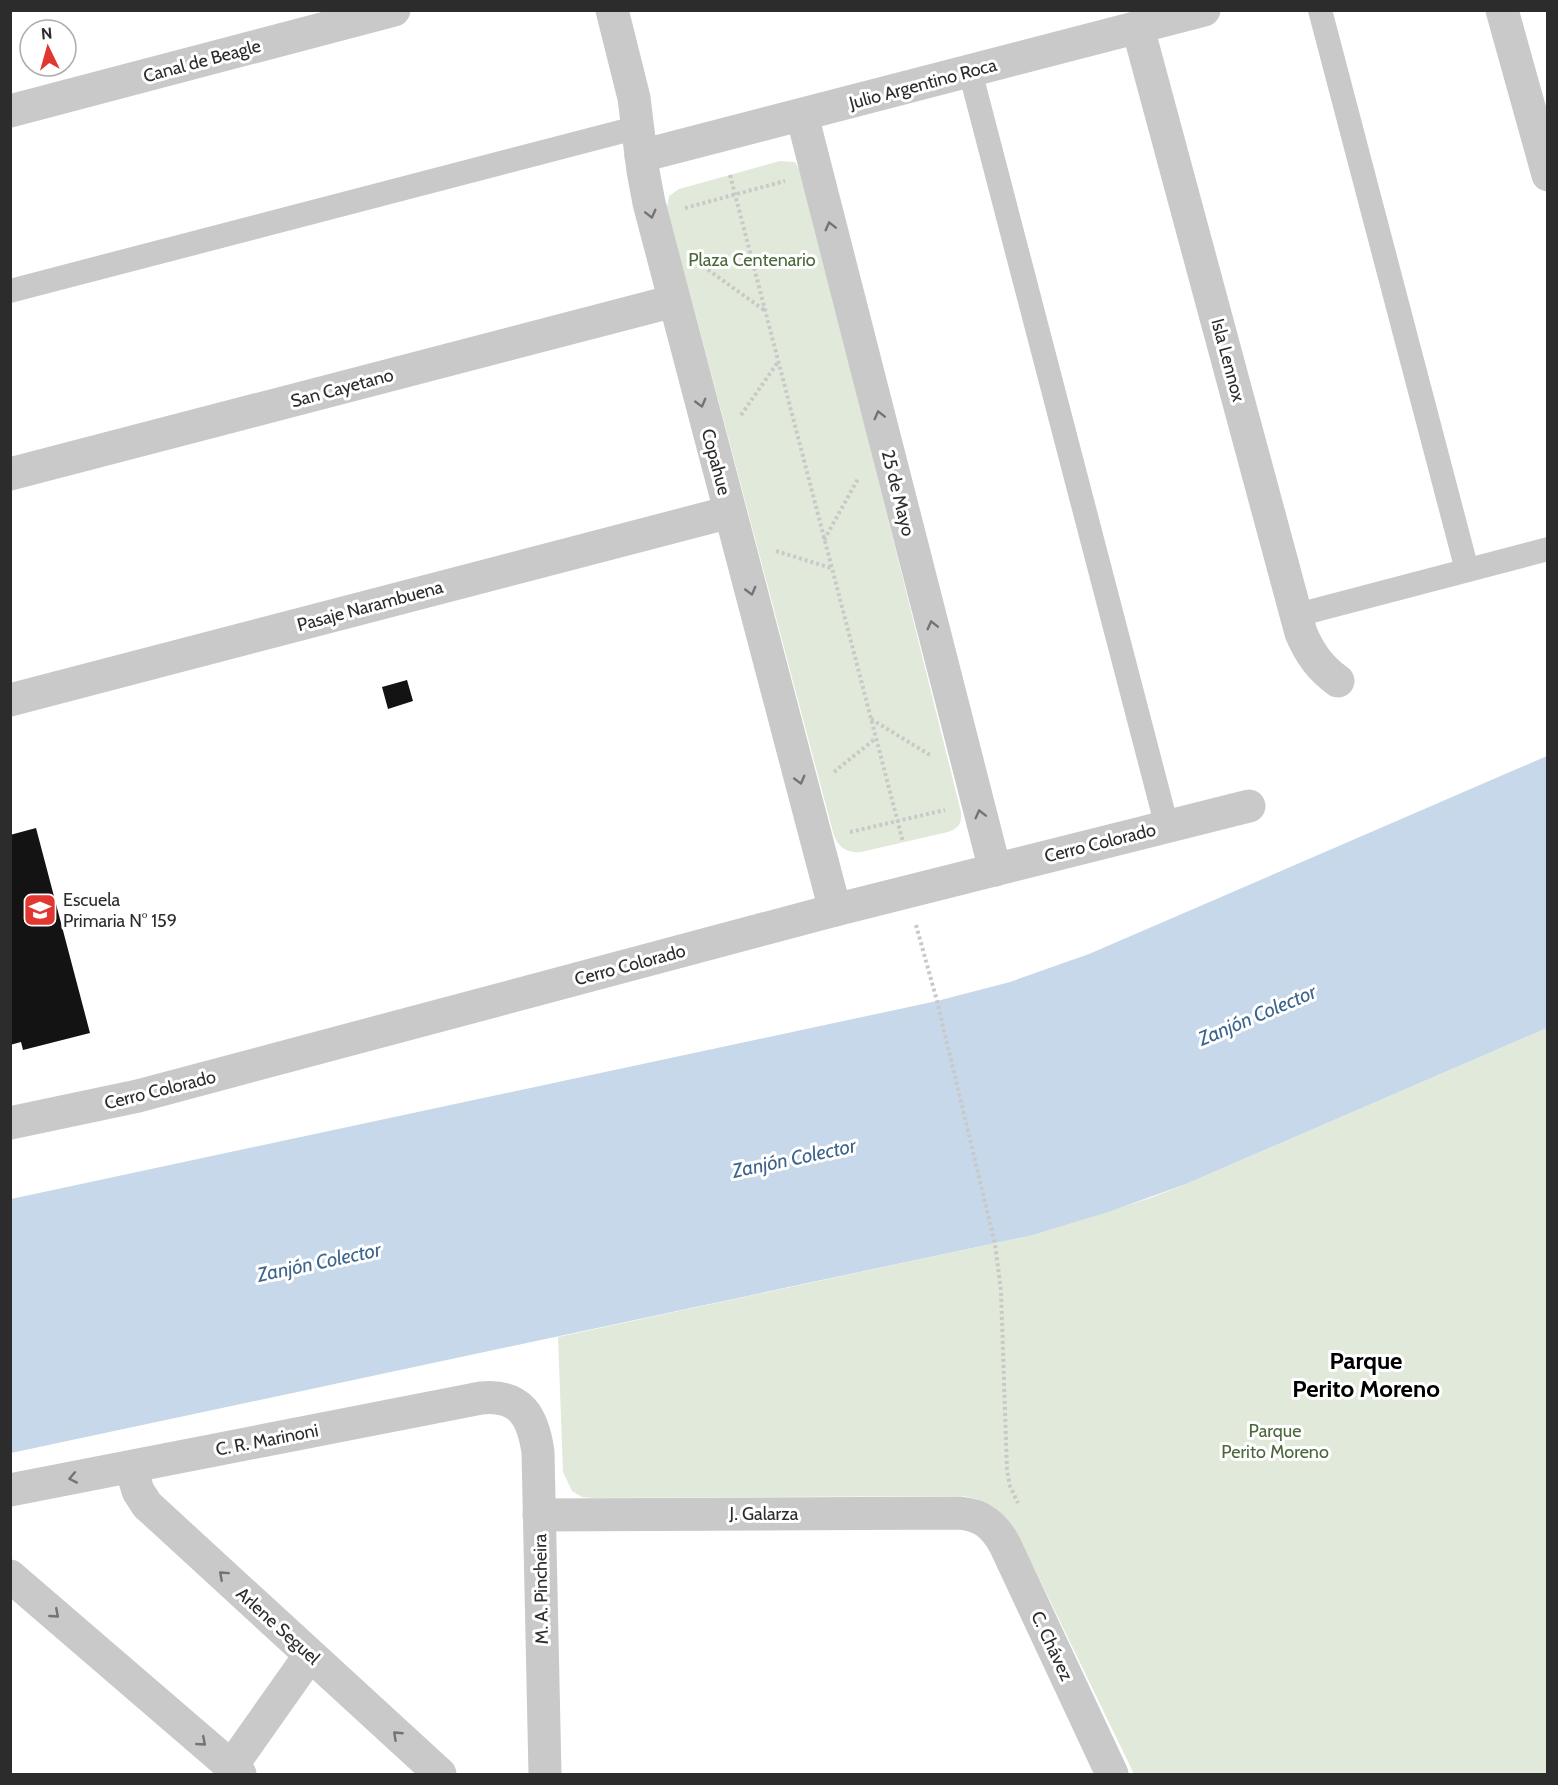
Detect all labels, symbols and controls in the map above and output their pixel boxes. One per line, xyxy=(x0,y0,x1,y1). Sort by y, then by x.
north arrow xyxy=(18,18,78,78)
text: N xyxy=(40,24,53,44)
street label: Canal de Beagle xyxy=(141,35,263,87)
street label: Julio Argentino Roca xyxy=(846,54,999,115)
one-way arrow xyxy=(644,209,657,219)
one-way arrow xyxy=(825,222,838,232)
park label: Plaza Centenario xyxy=(688,249,816,271)
street label: Isla Lennox xyxy=(1206,316,1250,404)
street label: San Cayetano xyxy=(288,364,396,412)
one-way arrow xyxy=(693,397,706,407)
one-way arrow xyxy=(873,410,886,420)
street label: Copahue xyxy=(697,426,735,498)
street label: 25 de Mayo xyxy=(877,448,919,538)
street label: Pasaje Narambuena xyxy=(295,576,446,636)
one-way arrow xyxy=(743,586,756,596)
one-way arrow xyxy=(927,620,939,630)
one-way arrow xyxy=(793,775,806,785)
one-way arrow xyxy=(975,809,988,819)
street label: Cerro Colorado xyxy=(1042,819,1158,867)
place label: Escuela Primaria N° 159 xyxy=(63,889,177,932)
school or university icon: Escuela Primaria N° 159 xyxy=(22,892,58,928)
street label: Cerro Colorado xyxy=(572,940,688,990)
water label: Zanjón Colector xyxy=(1194,979,1320,1051)
street label: Cerro Colorado xyxy=(102,1066,218,1114)
water label: Zanjón Colector xyxy=(729,1133,859,1183)
water label: Zanjón Colector xyxy=(254,1237,384,1287)
district label: Parque Perito Moreno xyxy=(1292,1346,1440,1403)
street label: C. R. Marinoni xyxy=(214,1419,320,1461)
park label: Parque Perito Moreno xyxy=(1221,1420,1329,1463)
one-way arrow xyxy=(69,1471,79,1484)
street label: J. Galarza xyxy=(729,1503,799,1525)
street label: M. A. Pincheira xyxy=(529,1533,553,1644)
one-way arrow xyxy=(219,1571,229,1582)
street label: Arlene Seguel xyxy=(232,1583,325,1670)
one-way arrow xyxy=(48,1607,59,1618)
street label: C. Chávez xyxy=(1026,1608,1078,1685)
one-way arrow xyxy=(394,1731,404,1742)
one-way arrow xyxy=(195,1735,206,1746)

